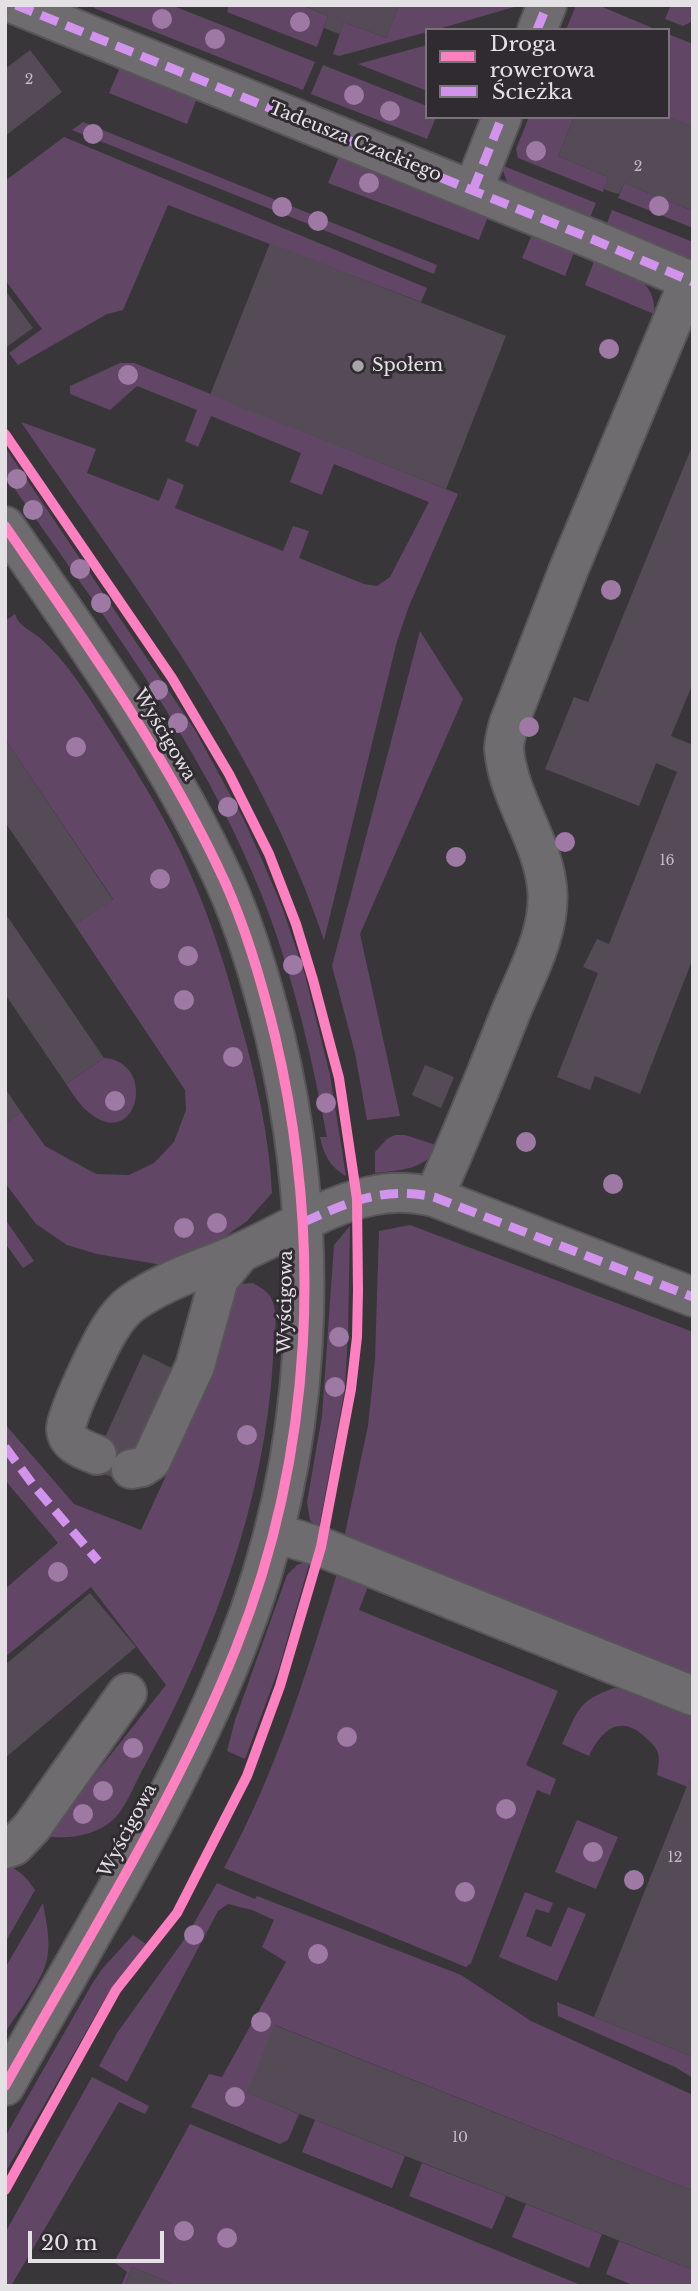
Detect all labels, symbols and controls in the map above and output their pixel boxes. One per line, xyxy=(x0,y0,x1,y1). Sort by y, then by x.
legend xyxy=(425,28,670,119)
text: Droga rowerowa xyxy=(490,31,595,83)
house number: 2 xyxy=(25,72,33,88)
text: Ścieżka xyxy=(492,79,572,105)
street label: Tadeusza Czackiego xyxy=(265,97,445,187)
house number: 2 xyxy=(634,159,642,175)
place label: Społem xyxy=(372,355,443,377)
marker: Społem xyxy=(350,358,366,374)
street label: Wyścigowa xyxy=(128,685,200,785)
house number: 16 xyxy=(659,853,675,869)
street label: Wyścigowa xyxy=(274,1250,298,1354)
street label: Wyścigowa xyxy=(94,1780,162,1882)
house number: 12 xyxy=(668,1850,682,1866)
house number: 10 xyxy=(452,2130,468,2146)
scale bar xyxy=(32,2218,168,2262)
text: 20 m xyxy=(41,2230,98,2256)

